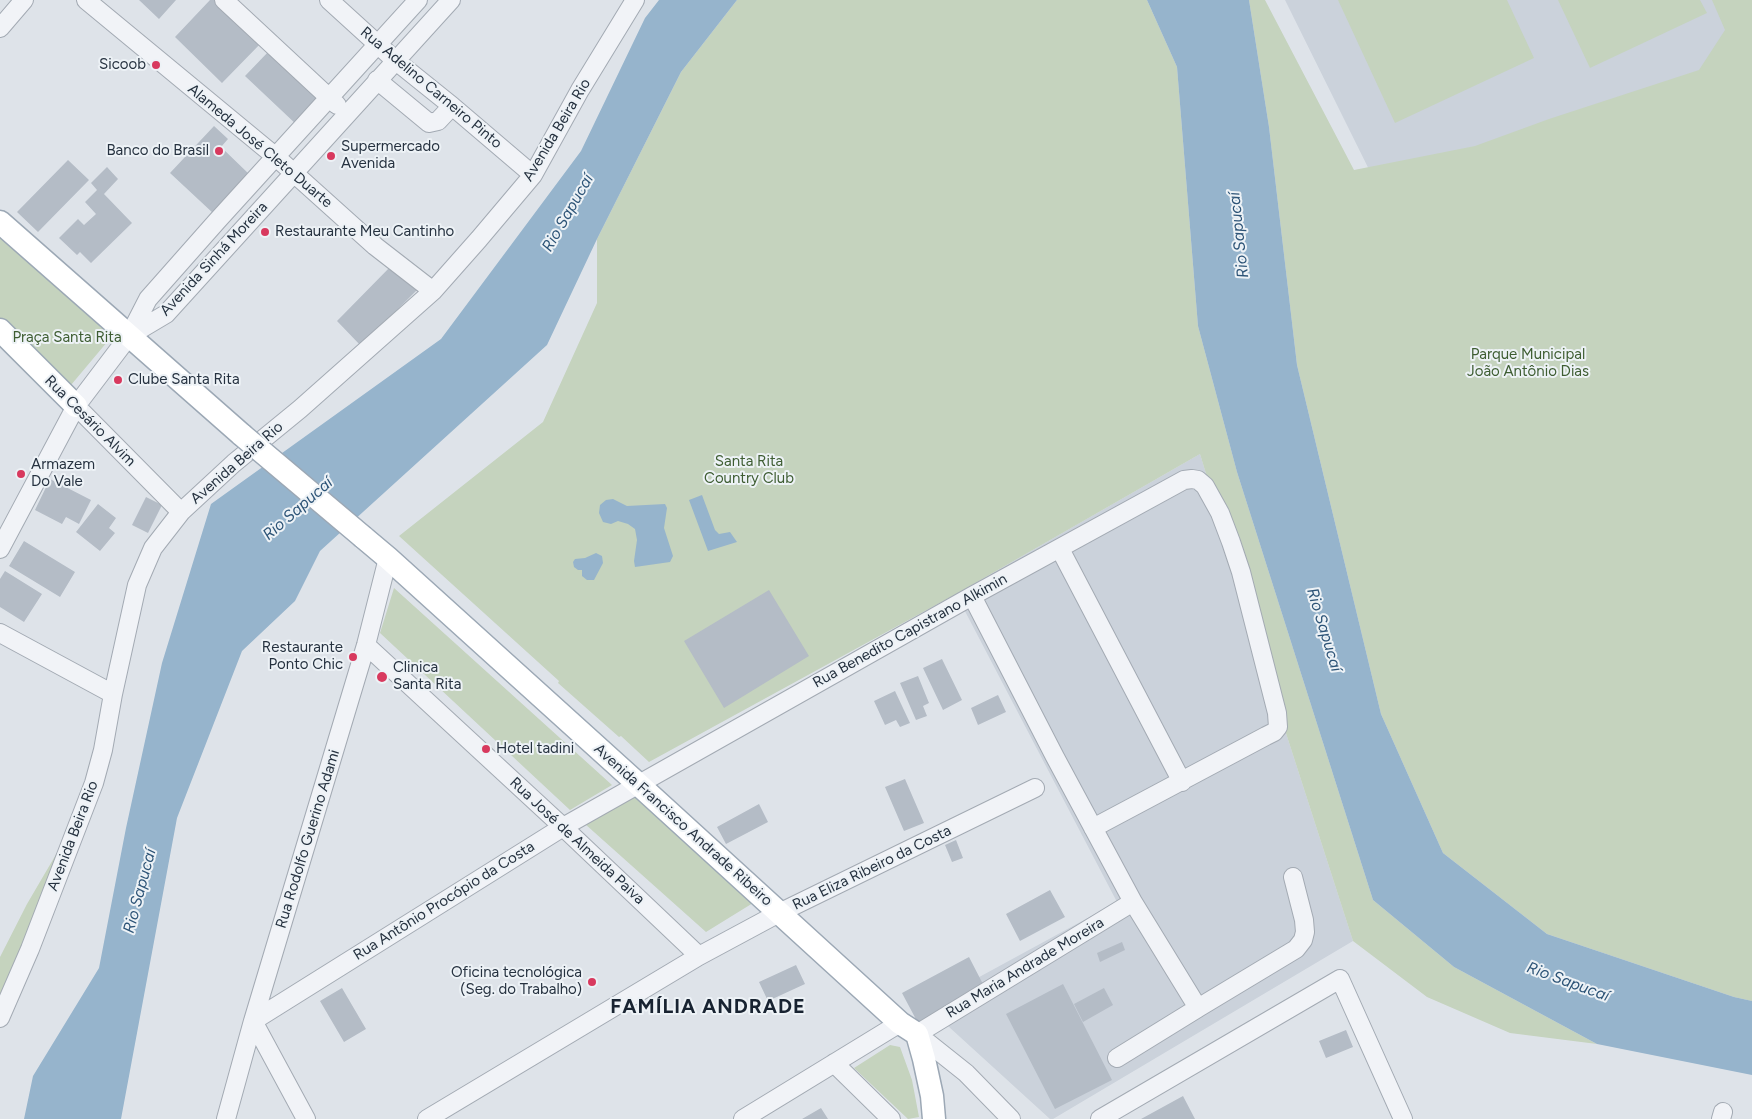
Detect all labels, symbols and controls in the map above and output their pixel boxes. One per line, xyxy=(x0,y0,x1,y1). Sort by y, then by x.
street label: Rua Adelino Carneiro Pinto xyxy=(356,23,506,153)
place label: Sicoob xyxy=(99,56,146,74)
marker: Sicoob xyxy=(150,59,162,71)
street label: Avenida Beira Rio xyxy=(519,75,595,185)
street label: Alameda José Cleto Duarte xyxy=(184,80,336,212)
place label: Supermercado Avenida xyxy=(341,138,440,173)
place label: Banco do Brasil xyxy=(106,142,209,160)
marker: Banco do Brasil xyxy=(213,145,225,157)
marker: Supermercado Avenida xyxy=(325,150,337,162)
water label: Rio Sapucaí xyxy=(538,171,598,255)
water label: Rio Sapucaí xyxy=(1225,191,1253,279)
street label: Avenida Sinhá Moreira xyxy=(156,198,272,320)
place label: Restaurante Meu Cantinho xyxy=(275,223,454,241)
marker: Restaurante Meu Cantinho xyxy=(259,226,271,238)
park label: Praça Santa Rita xyxy=(12,329,122,347)
park label: Parque Municipal João Antônio Dias xyxy=(1467,346,1589,381)
place label: Clube Santa Rita xyxy=(128,371,240,389)
street label: Rua Cesário Alvim xyxy=(41,372,139,470)
marker: Clube Santa Rita xyxy=(112,374,124,386)
street label: Avenida Beira Rio xyxy=(187,418,287,508)
park label: Santa Rita Country Club xyxy=(704,453,794,488)
place label: Armazem Do Vale xyxy=(31,456,95,491)
marker: Armazem Do Vale xyxy=(15,468,27,480)
water label: Rio Sapucaí xyxy=(259,473,337,545)
street label: Rua Benedito Capistrano Alkimin xyxy=(810,570,1010,692)
water label: Rio Sapucaí xyxy=(1302,586,1346,674)
place label: Restaurante Ponto Chic xyxy=(262,639,343,674)
marker: Restaurante Ponto Chic xyxy=(347,651,359,663)
place label: Clinica Santa Rita xyxy=(393,659,461,694)
marker: Clinica Santa Rita xyxy=(375,670,389,684)
place label: Hotel tadini xyxy=(496,740,574,758)
street label: Avenida Francisco Andrade Ribeiro xyxy=(590,740,776,910)
marker: Hotel tadini xyxy=(480,743,492,755)
street label: Rua Rodolfo Guerino Adami xyxy=(272,747,344,931)
street label: Rua José de Almeida Paiva xyxy=(506,774,648,908)
street label: Avenida Beira Rio xyxy=(44,778,102,894)
street label: Rua Eliza Ribeiro da Costa xyxy=(790,822,954,914)
street label: Rua Antônio Procópio da Costa xyxy=(350,838,538,964)
water label: Rio Sapucaí xyxy=(120,847,160,935)
street label: Rua Maria Andrade Moreira xyxy=(943,914,1107,1022)
water label: Rio Sapucaí xyxy=(1524,958,1612,1006)
place label: Oficina tecnológica (Seg. do Trabalho) xyxy=(451,964,582,999)
marker: Oficina tecnológica (Seg. do Trabalho) xyxy=(586,976,598,988)
district label: FAMÍLIA ANDRADE xyxy=(608,995,808,1019)

